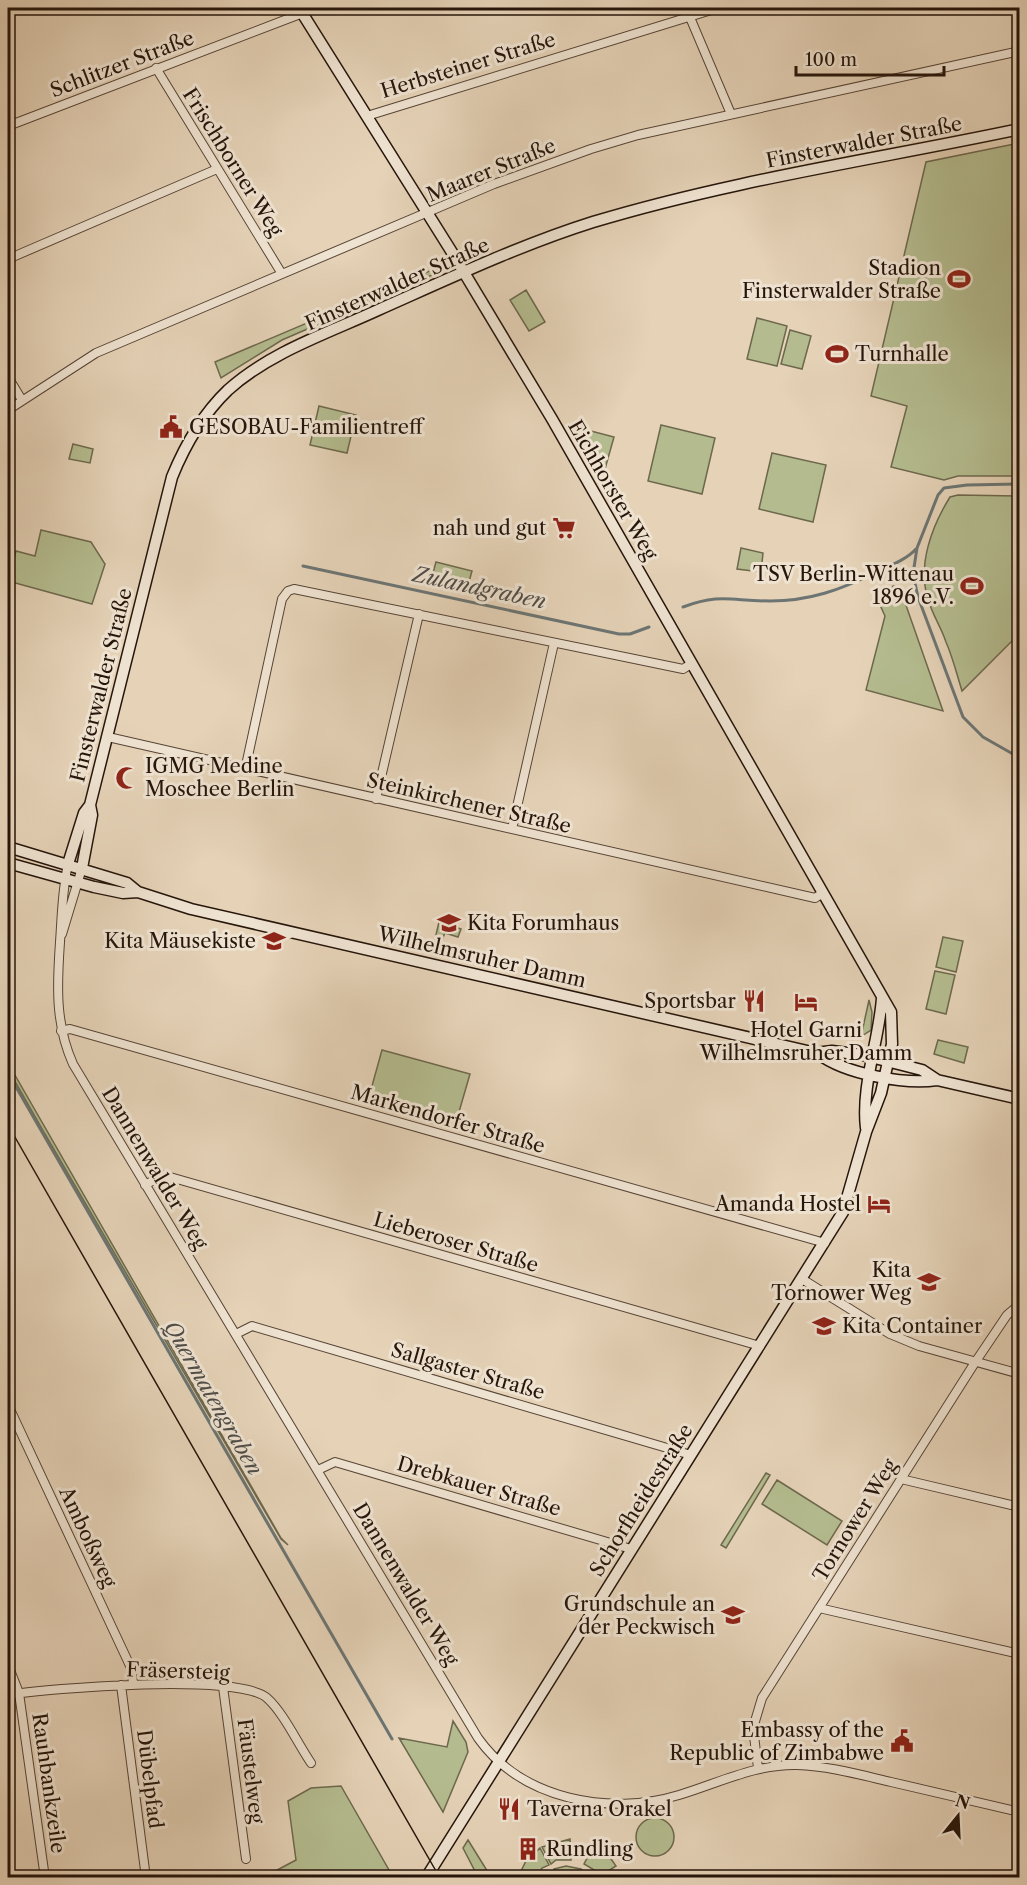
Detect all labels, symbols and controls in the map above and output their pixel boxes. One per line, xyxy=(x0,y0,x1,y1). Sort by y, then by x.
street label: Schlitzer Straße xyxy=(47,26,197,102)
street label: Herbsteiner Straße xyxy=(378,27,558,103)
scale bar xyxy=(796,39,944,77)
text: 100 m xyxy=(805,49,857,71)
street label: Frischborner Weg xyxy=(178,83,289,241)
street label: Finsterwalder Straße xyxy=(764,111,964,173)
street label: Maarer Straße xyxy=(423,133,559,207)
street label: Finsterwalder Straße xyxy=(301,233,493,335)
place label: Stadion Finsterwalder Straße xyxy=(742,256,941,303)
sports icon: Stadion Finsterwalder Straße xyxy=(946,266,972,292)
sports icon: Turnhalle xyxy=(824,341,850,367)
place label: Turnhalle xyxy=(855,342,949,366)
public building icon: GESOBAU-Familientreff xyxy=(158,414,184,440)
place label: GESOBAU-Familientreff xyxy=(189,415,425,439)
street label: Eichhorster Weg xyxy=(563,416,663,565)
supermarket icon: nah und gut xyxy=(551,515,577,541)
place label: nah und gut xyxy=(433,516,546,540)
water label: Zulandgraben xyxy=(409,561,548,614)
place label: TSV Berlin-Wittenau 1896 e.V. xyxy=(753,562,954,609)
sports icon: TSV Berlin-Wittenau 1896 e.V. xyxy=(959,573,985,599)
street label: Finsterwalder Straße xyxy=(65,585,137,785)
place label: IGMG Medine Moschee Berlin xyxy=(145,754,295,801)
mosque icon: IGMG Medine Moschee Berlin xyxy=(114,765,140,791)
street label: Steinkirchener Straße xyxy=(364,768,574,838)
school or university icon: Kita Forumhaus xyxy=(436,910,462,936)
place label: Kita Forumhaus xyxy=(467,911,619,935)
street label: Wilhelmsruher Damm xyxy=(375,921,589,993)
school or university icon: Kita Mäusekiste xyxy=(261,928,287,954)
place label: Kita Mäusekiste xyxy=(104,929,256,953)
restaurant icon: Sportsbar xyxy=(741,988,767,1014)
place label: Sportsbar xyxy=(644,989,737,1013)
hotel icon: Hotel Garni Wilhelmsruher Damm xyxy=(793,989,819,1015)
place label: Hotel Garni Wilhelmsruher Damm xyxy=(699,1018,913,1065)
street label: Markendorfer Straße xyxy=(348,1080,548,1158)
street label: Dannenwalder Weg xyxy=(97,1082,213,1254)
hotel icon: Amanda Hostel xyxy=(866,1191,892,1217)
place label: Amanda Hostel xyxy=(714,1192,861,1216)
street label: Lieberoser Straße xyxy=(371,1207,541,1277)
place label: Kita Tornower Weg xyxy=(771,1258,911,1305)
school or university icon: Kita Tornower Weg xyxy=(916,1269,942,1295)
school or university icon: Kita Container xyxy=(811,1313,837,1339)
place label: Kita Container xyxy=(842,1314,983,1338)
water label: Quermatengraben xyxy=(159,1316,268,1479)
street label: Sallgaster Straße xyxy=(388,1338,548,1404)
street label: Schorfheidestraße xyxy=(584,1419,698,1581)
street label: Drebkauer Straße xyxy=(394,1451,564,1521)
street label: Tornower Weg xyxy=(808,1454,902,1586)
street label: Amboßweg xyxy=(54,1482,122,1592)
street label: Dannenwalder Weg xyxy=(348,1498,464,1670)
place label: Grundschule an der Peckwisch xyxy=(564,1592,715,1639)
school or university icon: Grundschule an der Peckwisch xyxy=(720,1602,746,1628)
street label: Fräsersteig xyxy=(126,1657,231,1685)
street label: Rauhbankzeile xyxy=(27,1711,71,1855)
street label: Fäustelweg xyxy=(233,1717,269,1825)
place label: Embassy of the Republic of Zimbabwe xyxy=(669,1718,884,1765)
street label: Dübelpfad xyxy=(132,1728,168,1830)
public building icon: Embassy of the Republic of Zimbabwe xyxy=(889,1728,915,1754)
north arrow xyxy=(928,1786,988,1846)
text: N xyxy=(953,1790,972,1813)
restaurant icon: Taverna Orakel xyxy=(496,1796,522,1822)
place label: Taverna Orakel xyxy=(527,1797,672,1821)
building icon: Rundling xyxy=(515,1836,541,1862)
place label: Rundling xyxy=(546,1837,633,1861)

